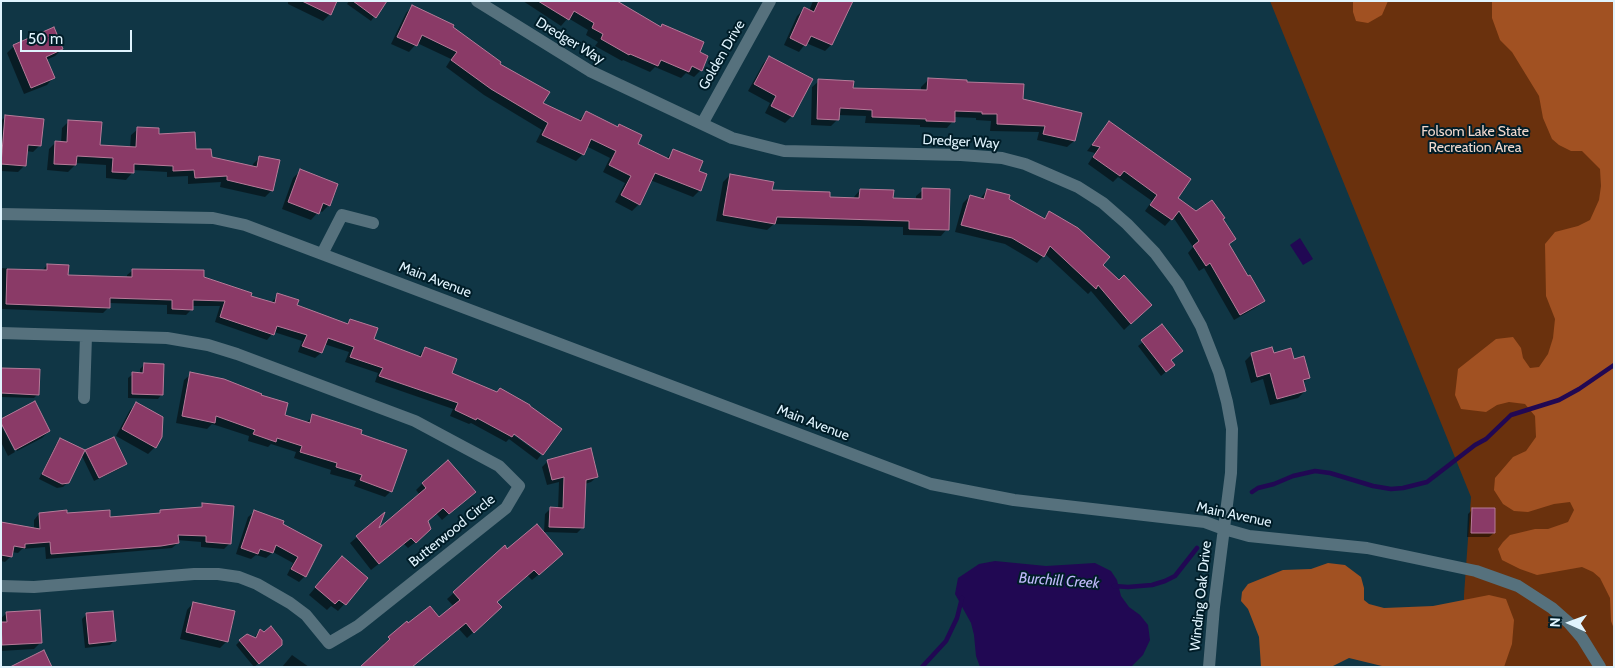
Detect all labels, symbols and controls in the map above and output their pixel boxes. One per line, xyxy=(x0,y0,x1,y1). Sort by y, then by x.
street label: Dredger Way xyxy=(533,14,607,68)
street label: Golden Drive xyxy=(695,17,749,93)
scale bar xyxy=(22,20,135,52)
text: 50 m xyxy=(28,30,63,48)
park label: Folsom Lake State Recreation Area xyxy=(1421,124,1529,156)
street label: Dredger Way xyxy=(922,132,1000,152)
street label: Main Avenue xyxy=(396,258,474,302)
street label: Main Avenue xyxy=(774,401,852,445)
street label: Butterwood Circle xyxy=(406,491,498,571)
street label: Main Avenue xyxy=(1195,499,1273,531)
street label: Winding Oak Drive xyxy=(1187,540,1215,652)
water label: Burchill Creek xyxy=(1018,569,1100,593)
north arrow xyxy=(1545,598,1595,648)
text: N xyxy=(1546,617,1564,628)

